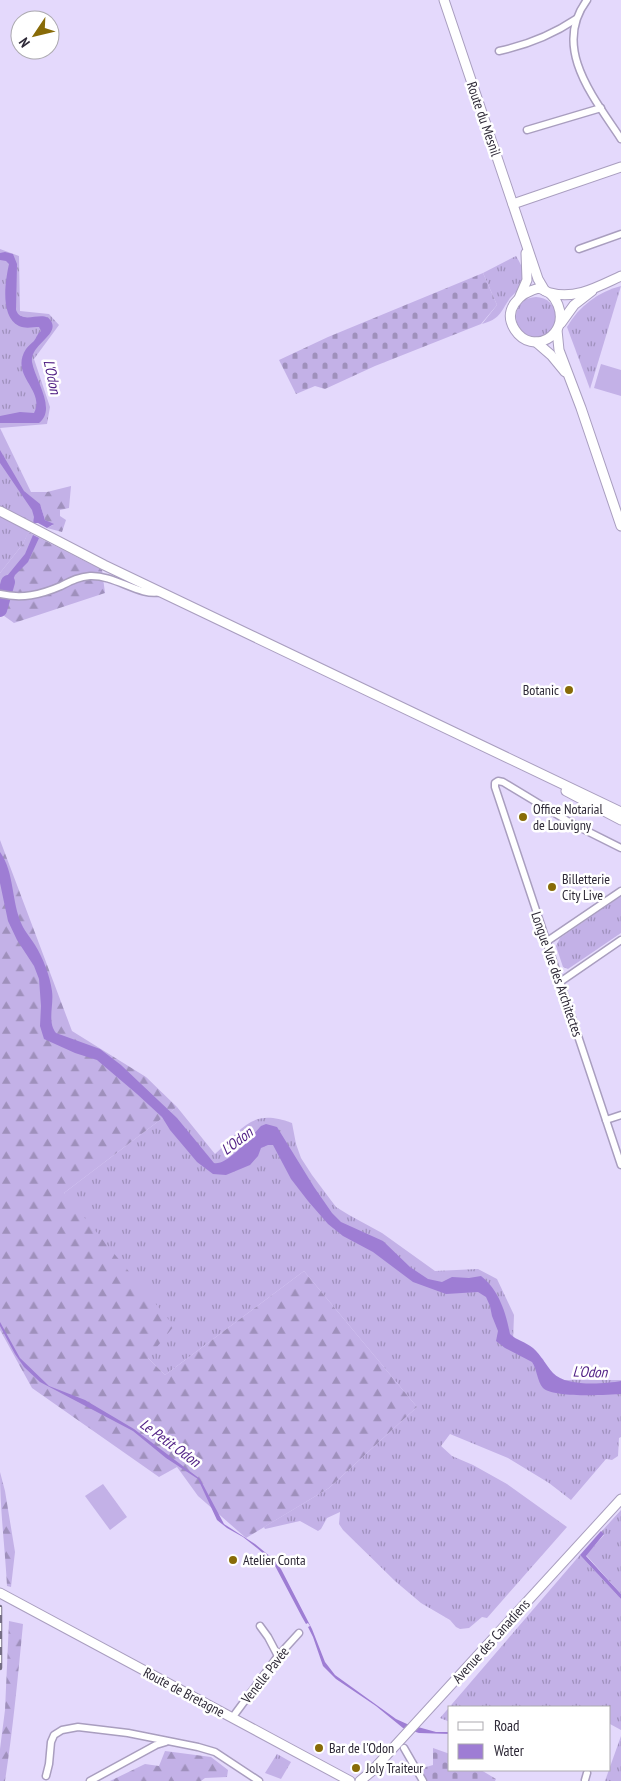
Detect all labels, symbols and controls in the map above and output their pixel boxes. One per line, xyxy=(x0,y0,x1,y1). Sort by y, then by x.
north arrow xyxy=(10,10,60,60)
text: N xyxy=(15,34,34,51)
street label: Route du Mesnil xyxy=(463,79,505,159)
water label: L'Odon xyxy=(40,358,66,397)
place label: Botanic xyxy=(523,681,559,699)
marker: Botanic xyxy=(563,684,575,696)
place label: Office Notarial de Louvigny xyxy=(533,800,603,834)
marker: Office Notarial de Louvigny xyxy=(517,811,529,823)
place label: Billetterie City Live xyxy=(562,870,610,904)
marker: Billetterie City Live xyxy=(546,881,558,893)
street label: Longue Vue des Architectes xyxy=(527,909,587,1039)
water label: L'Odon xyxy=(217,1122,257,1159)
water label: L'Odon xyxy=(572,1361,609,1382)
water label: Le Petit Odon xyxy=(136,1414,205,1472)
place label: Atelier Conta xyxy=(243,1551,306,1569)
marker: Atelier Conta xyxy=(227,1554,239,1566)
street label: Avenue des Canadiens xyxy=(448,1595,534,1687)
street label: Venelle Pavée xyxy=(237,1643,293,1708)
street label: Route de Bretagne xyxy=(140,1663,228,1721)
legend xyxy=(448,1706,611,1771)
text: Road xyxy=(494,1716,520,1735)
place label: Bar de l'Odon xyxy=(329,1739,394,1757)
text: Water xyxy=(494,1741,525,1760)
marker: Bar de l'Odon xyxy=(313,1742,325,1754)
place label: Joly Traiteur xyxy=(365,1759,423,1777)
marker: Joly Traiteur xyxy=(350,1762,362,1774)

